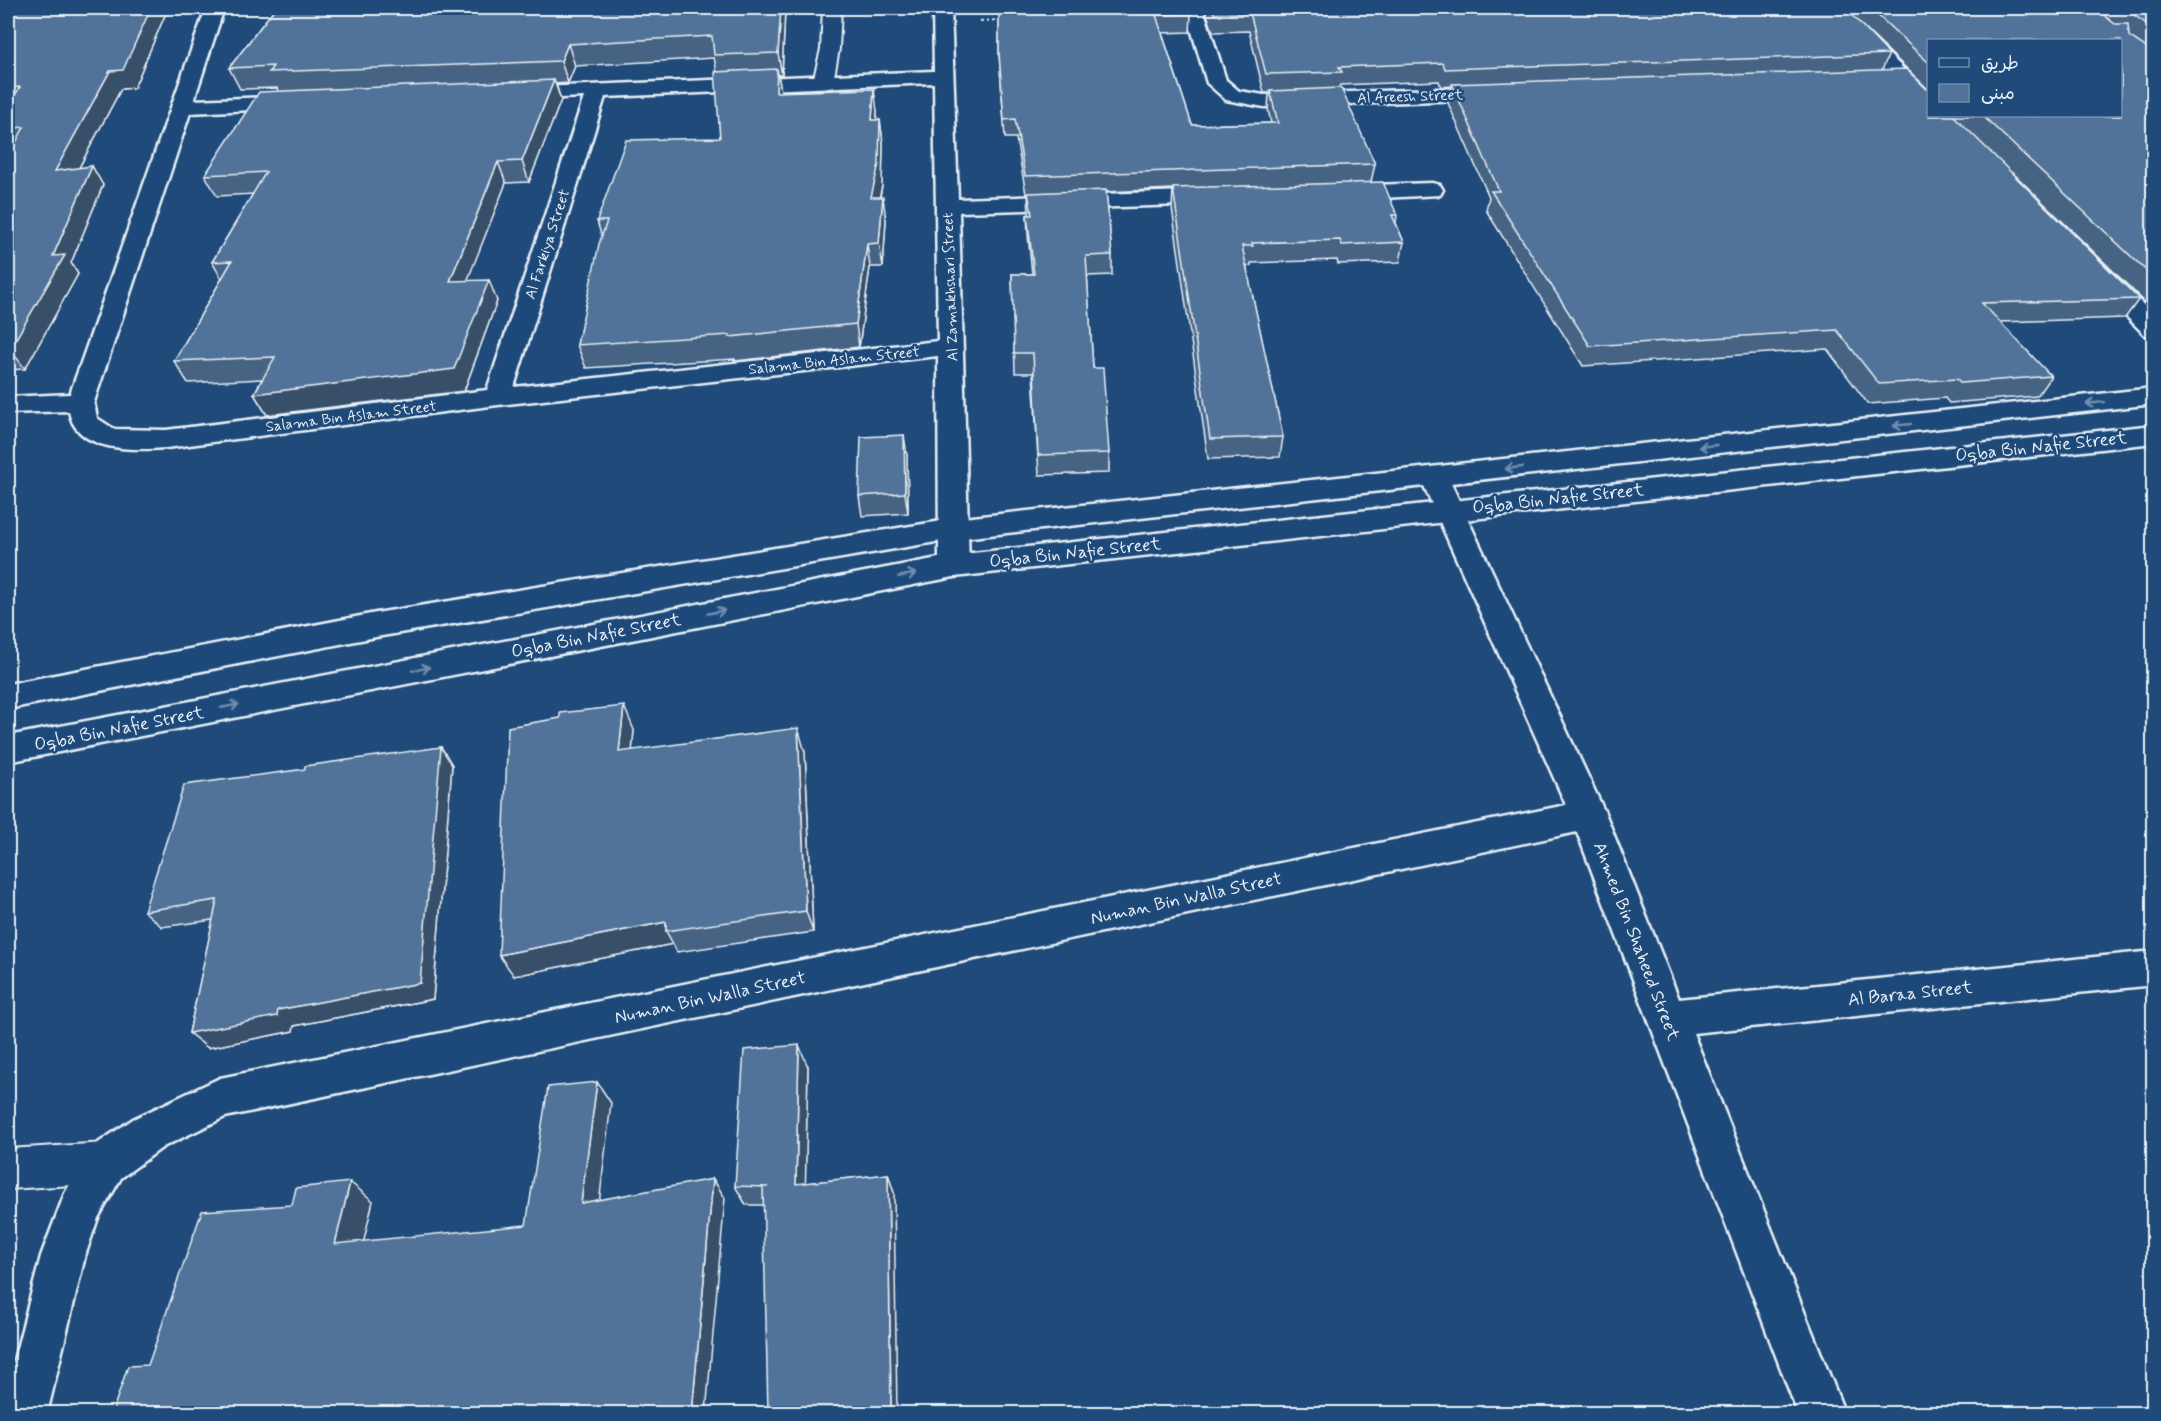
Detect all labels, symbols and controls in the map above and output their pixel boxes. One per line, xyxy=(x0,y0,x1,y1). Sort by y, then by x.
legend xyxy=(1927,39,2122,117)
text: طريق xyxy=(1981,52,2019,76)
text: مبنى xyxy=(1981,82,2015,106)
street label: Al Areesh Street xyxy=(1357,85,1464,109)
street label: Al Farkiya Street xyxy=(521,187,575,302)
street label: Al Zamakhshari Street xyxy=(938,212,964,362)
street label: Salama Bin Aslam Street xyxy=(748,342,921,380)
street label: Salama Bin Aslam Street xyxy=(265,397,438,437)
one-way arrow xyxy=(2086,398,2106,409)
one-way arrow xyxy=(1892,419,1912,430)
street label: Oqba Bin Nafie Street xyxy=(1954,426,2128,468)
one-way arrow xyxy=(1698,441,1718,452)
one-way arrow xyxy=(1505,463,1524,474)
street label: Oqba Bin Nafie Street xyxy=(1471,478,1645,520)
street label: Oqba Bin Nafie Street xyxy=(988,532,1162,574)
one-way arrow xyxy=(897,569,917,580)
one-way arrow xyxy=(705,606,725,617)
street label: Oqba Bin Nafie Street xyxy=(509,608,683,664)
one-way arrow xyxy=(411,663,431,674)
one-way arrow xyxy=(220,700,239,711)
street label: Oqba Bin Nafie Street xyxy=(32,701,206,757)
street label: Ahmed Bin Shaheed Street xyxy=(1587,839,1685,1044)
street label: Numan Bin Walla Street xyxy=(1088,867,1284,931)
street label: Numan Bin Walla Street xyxy=(612,966,808,1030)
street label: Al Baraa Street xyxy=(1847,975,1974,1012)

